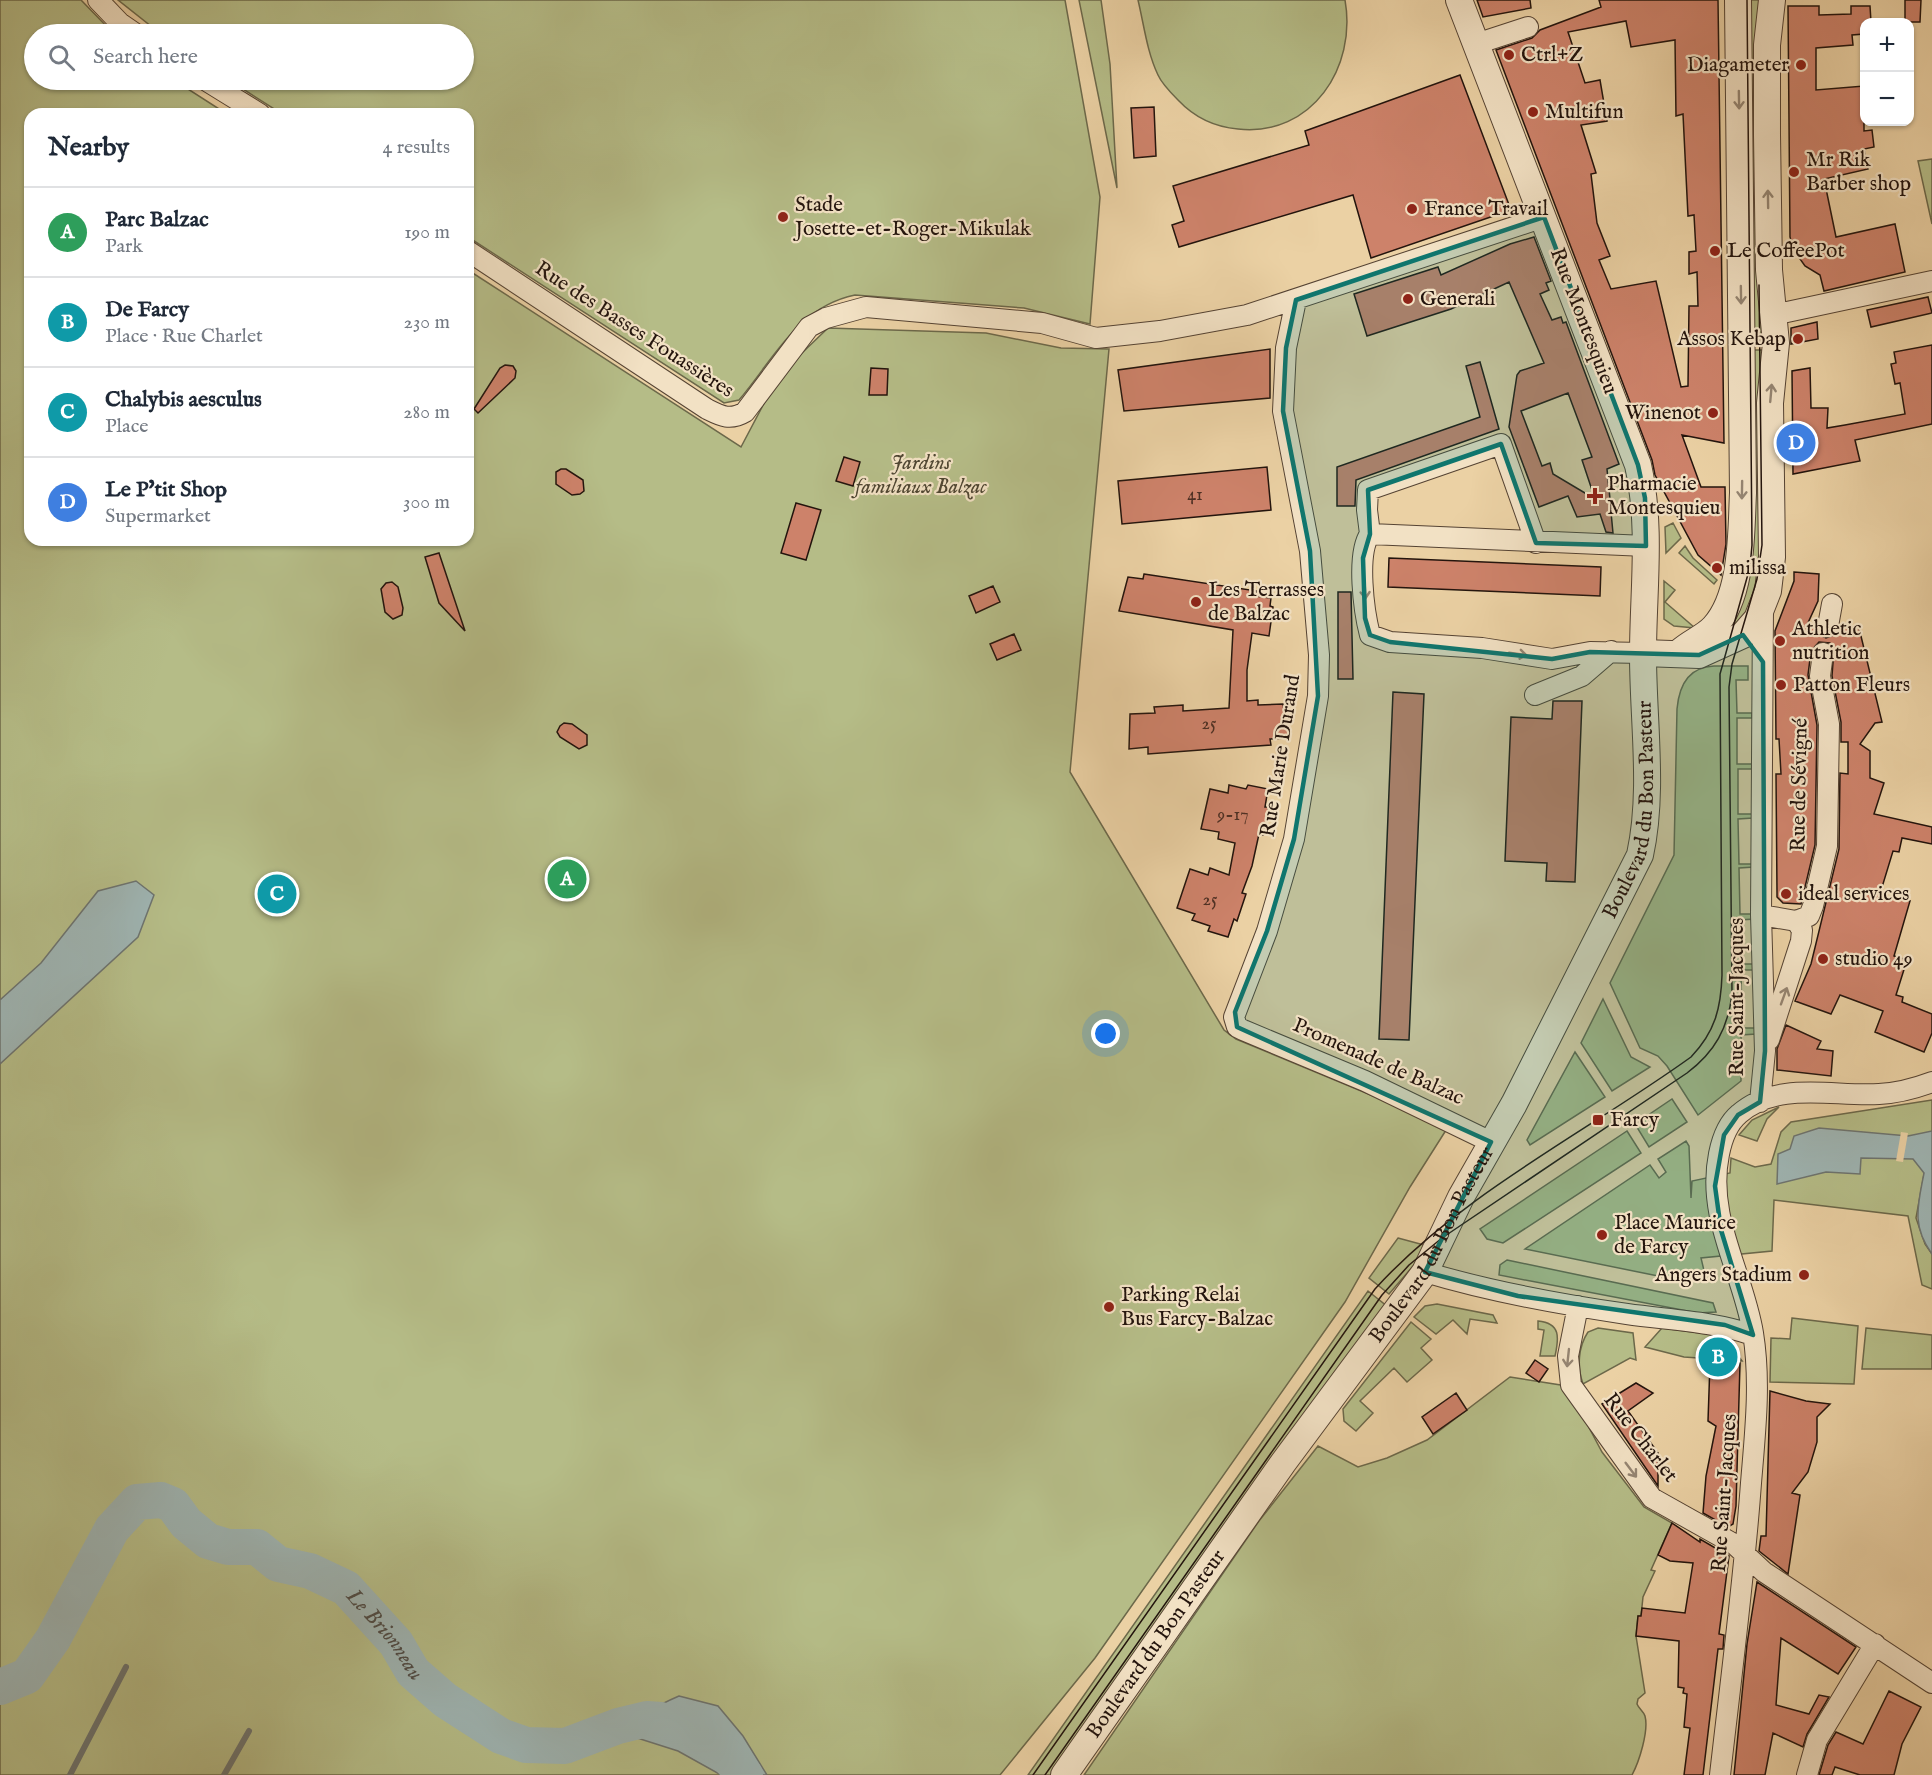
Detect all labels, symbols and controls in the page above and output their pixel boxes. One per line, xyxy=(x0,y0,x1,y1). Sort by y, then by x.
map controls xyxy=(1860,18,1914,126)
button: + xyxy=(1860,18,1914,72)
search box xyxy=(24,24,474,90)
icon: search xyxy=(45,41,78,74)
place label: Ctrl+Z xyxy=(1521,42,1584,69)
text: Search here xyxy=(93,43,198,71)
marker: Ctrl+Z xyxy=(1502,48,1516,62)
place label: Diagameter xyxy=(1687,52,1789,79)
marker: Diagameter xyxy=(1794,58,1808,72)
button: − xyxy=(1860,72,1914,126)
one-way arrow xyxy=(1733,90,1745,110)
place label: Multifun xyxy=(1545,99,1624,126)
marker: Multifun xyxy=(1526,105,1540,119)
text: Nearby xyxy=(48,131,129,164)
text: 4 results xyxy=(383,135,450,160)
place label: Mr Rik Barber shop xyxy=(1806,147,1911,198)
marker: Mr Rik Barber shop xyxy=(1787,165,1801,179)
one-way arrow xyxy=(1762,189,1774,209)
place label: Stade Josette-et-Roger-Mikulak xyxy=(793,192,1032,243)
place label: France Travail xyxy=(1424,196,1548,223)
marker: France Travail xyxy=(1405,202,1419,216)
text: Parc Balzac xyxy=(105,206,209,234)
marker: Stade Josette-et-Roger-Mikulak xyxy=(776,210,790,224)
text: A xyxy=(61,220,74,245)
text: 190 m xyxy=(404,220,450,245)
text: Park xyxy=(105,234,143,259)
place label: Le CoffeePot xyxy=(1727,238,1845,265)
street label: Rue Montesquieu xyxy=(1543,244,1623,398)
marker: Le CoffeePot xyxy=(1708,244,1722,258)
street label: Rue des Basses Fouassières xyxy=(529,255,739,405)
one-way arrow xyxy=(1735,285,1746,305)
place label: Generali xyxy=(1420,286,1495,313)
marker: Generali xyxy=(1401,292,1415,306)
text: De Farcy xyxy=(105,296,189,324)
text: B xyxy=(61,310,74,335)
text: 230 m xyxy=(404,310,450,335)
text: Place · Rue Charlet xyxy=(105,324,263,349)
place label: Assos Kebap xyxy=(1676,326,1786,353)
marker: Assos Kebap xyxy=(1791,332,1805,346)
one-way arrow xyxy=(1766,384,1777,403)
text: Chalybis aesculus xyxy=(105,386,262,414)
text: C xyxy=(60,400,75,425)
text: 280 m xyxy=(403,400,450,425)
place label: Winenot xyxy=(1625,400,1701,427)
marker: Winenot xyxy=(1706,406,1720,420)
text: Place xyxy=(105,414,148,439)
pin: D xyxy=(1776,420,1816,466)
park label: Jardins familiaux Balzac xyxy=(850,450,987,501)
place label: Pharmacie Montesquieu xyxy=(1607,471,1721,522)
text: Le P'tit Shop xyxy=(105,476,227,504)
one-way arrow xyxy=(1737,480,1748,500)
house number: 41 xyxy=(1187,484,1203,507)
marker: Pharmacie Montesquieu xyxy=(1588,489,1602,503)
text: D xyxy=(59,490,76,515)
text: 300 m xyxy=(403,490,450,515)
text: Supermarket xyxy=(105,504,211,529)
place label: milissa xyxy=(1729,555,1787,582)
marker: milissa xyxy=(1710,561,1724,575)
place label: Les Terrasses de Balzac xyxy=(1208,577,1324,628)
one-way arrow xyxy=(1359,580,1370,600)
marker: Les Terrasses de Balzac xyxy=(1189,595,1203,609)
place label: Athletic nutrition xyxy=(1791,616,1870,667)
marker: Athletic nutrition xyxy=(1773,634,1787,648)
one-way arrow xyxy=(1507,648,1527,659)
street label: Rue Marie Durand xyxy=(1255,672,1307,839)
place label: Patton Fleurs xyxy=(1793,672,1910,699)
marker: Patton Fleurs xyxy=(1774,678,1788,692)
street label: Boulevard du Bon Pasteur xyxy=(1596,700,1661,923)
house number: 25 xyxy=(1202,713,1217,736)
street label: Rue de Sévigné xyxy=(1785,717,1815,852)
house number: 9-17 xyxy=(1216,804,1249,827)
pin: A xyxy=(548,856,586,902)
pin: C xyxy=(258,872,296,916)
place label: ideal services xyxy=(1798,881,1909,908)
marker: ideal services xyxy=(1779,887,1793,901)
house number: 25 xyxy=(1203,889,1218,912)
street label: Rue Saint-Jacques xyxy=(1724,918,1751,1076)
place label: studio 49 xyxy=(1835,946,1913,973)
marker: studio 49 xyxy=(1816,952,1830,966)
one-way arrow xyxy=(1780,987,1791,1006)
street label: Promenade de Balzac xyxy=(1288,1012,1468,1112)
your location xyxy=(1091,1019,1120,1048)
place label: Farcy xyxy=(1610,1107,1660,1134)
marker: Farcy xyxy=(1591,1113,1605,1127)
street label: Boulevard du Bon Pasteur xyxy=(1363,1141,1501,1349)
place label: Place Maurice de Farcy xyxy=(1614,1210,1736,1261)
marker: Place Maurice de Farcy xyxy=(1595,1228,1609,1242)
place label: Angers Stadium xyxy=(1654,1262,1792,1289)
marker: Angers Stadium xyxy=(1797,1268,1811,1282)
place label: Parking Relai Bus Farcy-Balzac xyxy=(1121,1282,1273,1333)
marker: Parking Relai Bus Farcy-Balzac xyxy=(1102,1300,1116,1314)
pin: B xyxy=(1698,1334,1738,1380)
one-way arrow xyxy=(1562,1347,1573,1367)
street label: Rue Charlet xyxy=(1597,1388,1683,1488)
street label: Rue Saint-Jacques xyxy=(1706,1413,1744,1573)
one-way arrow xyxy=(1624,1462,1637,1478)
street label: Boulevard du Bon Pasteur xyxy=(1080,1544,1232,1744)
water label: Le Brionneau xyxy=(339,1582,428,1688)

